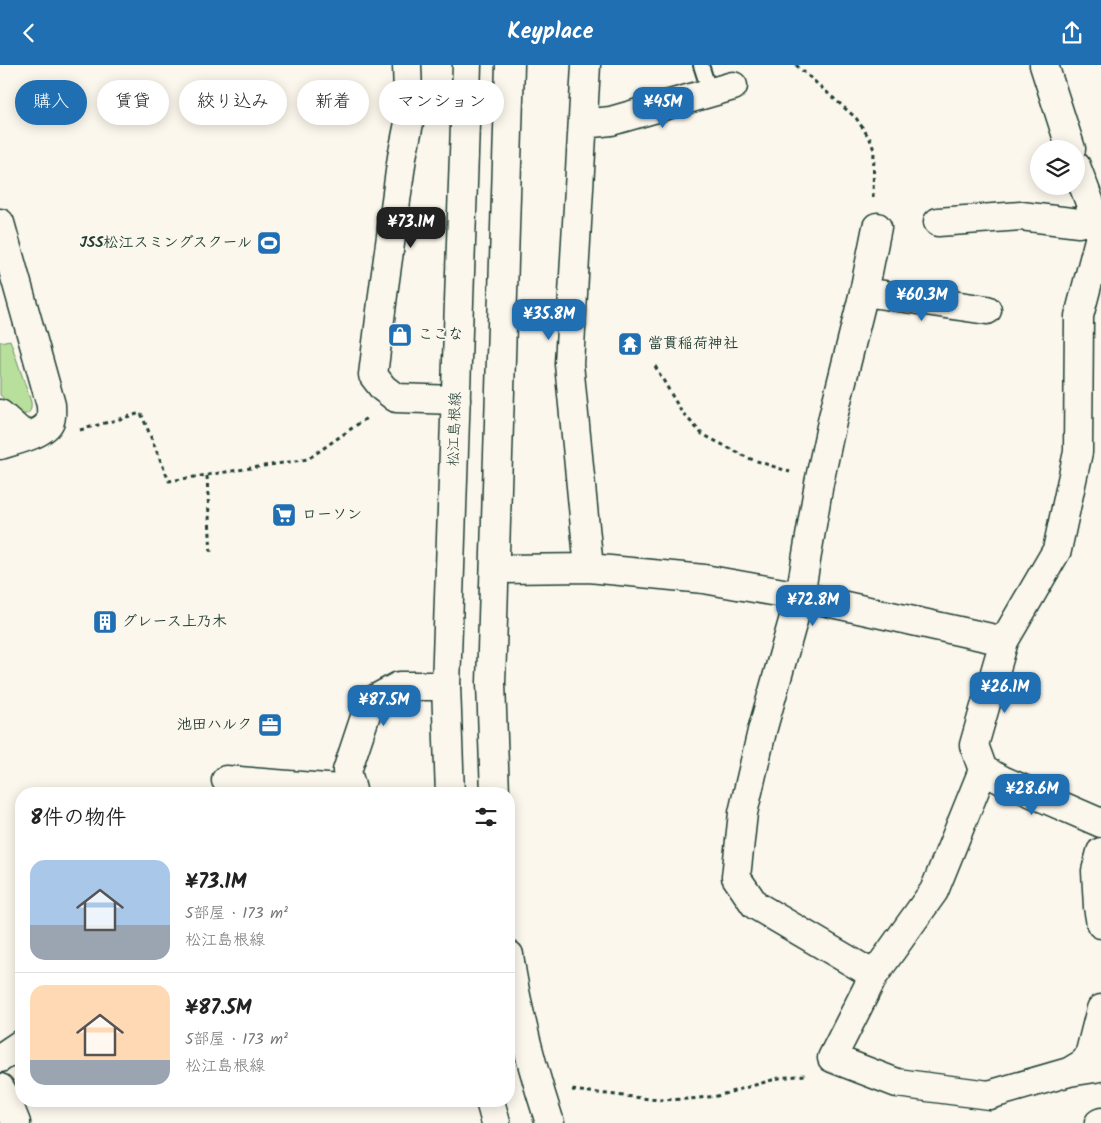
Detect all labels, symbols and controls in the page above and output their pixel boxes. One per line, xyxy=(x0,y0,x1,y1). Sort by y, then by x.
text: Keyplace xyxy=(508,15,593,50)
icon: back xyxy=(15,19,43,47)
icon: share xyxy=(1058,19,1086,47)
chip: 購入 xyxy=(15,80,87,125)
chip: 賃貸 xyxy=(97,80,169,125)
chip: 絞り込み xyxy=(179,80,287,125)
chip: 新着 xyxy=(297,80,369,125)
chip: マンション xyxy=(379,80,504,125)
pin: ¥45M xyxy=(633,87,693,129)
text: ¥45M xyxy=(644,90,682,115)
map controls xyxy=(1030,140,1085,195)
button: layers xyxy=(1030,140,1085,195)
pin: ¥73.1M xyxy=(370,207,452,249)
text: ¥73.1M xyxy=(388,210,434,235)
sports icon: JSS松江スミングスクール xyxy=(256,230,282,256)
place label: JSS松江スミングスクール xyxy=(80,231,252,255)
pin: ¥60.3M xyxy=(881,279,963,322)
text: ¥60.3M xyxy=(896,283,948,308)
pin: ¥35.8M xyxy=(508,299,590,341)
text: ¥35.8M xyxy=(523,302,575,327)
shop icon: ここな xyxy=(387,322,413,348)
place label: ここな xyxy=(418,323,463,347)
temple icon: 當貫稲荷神社 xyxy=(617,331,643,357)
place label: 當貫稲荷神社 xyxy=(648,332,738,356)
street label: 松江島根線 xyxy=(442,391,468,467)
supermarket icon: ローソン xyxy=(271,502,297,528)
place label: ローソン xyxy=(302,503,362,527)
pin: ¥72.8M xyxy=(772,585,854,627)
text: ¥72.8M xyxy=(787,588,839,613)
building icon: グレース上乃木 xyxy=(92,609,118,635)
place label: グレース上乃木 xyxy=(122,610,227,634)
pin: ¥26.1M xyxy=(964,671,1046,714)
text: ¥26.1M xyxy=(981,675,1029,700)
pin: ¥87.5M xyxy=(343,685,425,727)
text: ¥87.5M xyxy=(359,688,409,713)
office icon: 池田ハルク xyxy=(257,712,283,738)
place label: 池田ハルク xyxy=(177,713,252,737)
pin: ¥28.6M xyxy=(991,773,1073,816)
text: ¥28.6M xyxy=(1005,777,1059,802)
text: 8件の物件 xyxy=(30,802,126,835)
icon: filters xyxy=(472,803,500,831)
text: ¥73.1M xyxy=(185,866,247,899)
icon: home xyxy=(70,880,130,940)
text: 5部屋 · 173 m² xyxy=(185,901,288,926)
text: 松江島根線 xyxy=(185,928,265,953)
text: ¥87.5M xyxy=(185,992,252,1025)
icon: home xyxy=(70,1005,130,1065)
text: 5部屋 · 173 m² xyxy=(185,1027,288,1052)
text: 松江島根線 xyxy=(185,1054,265,1079)

